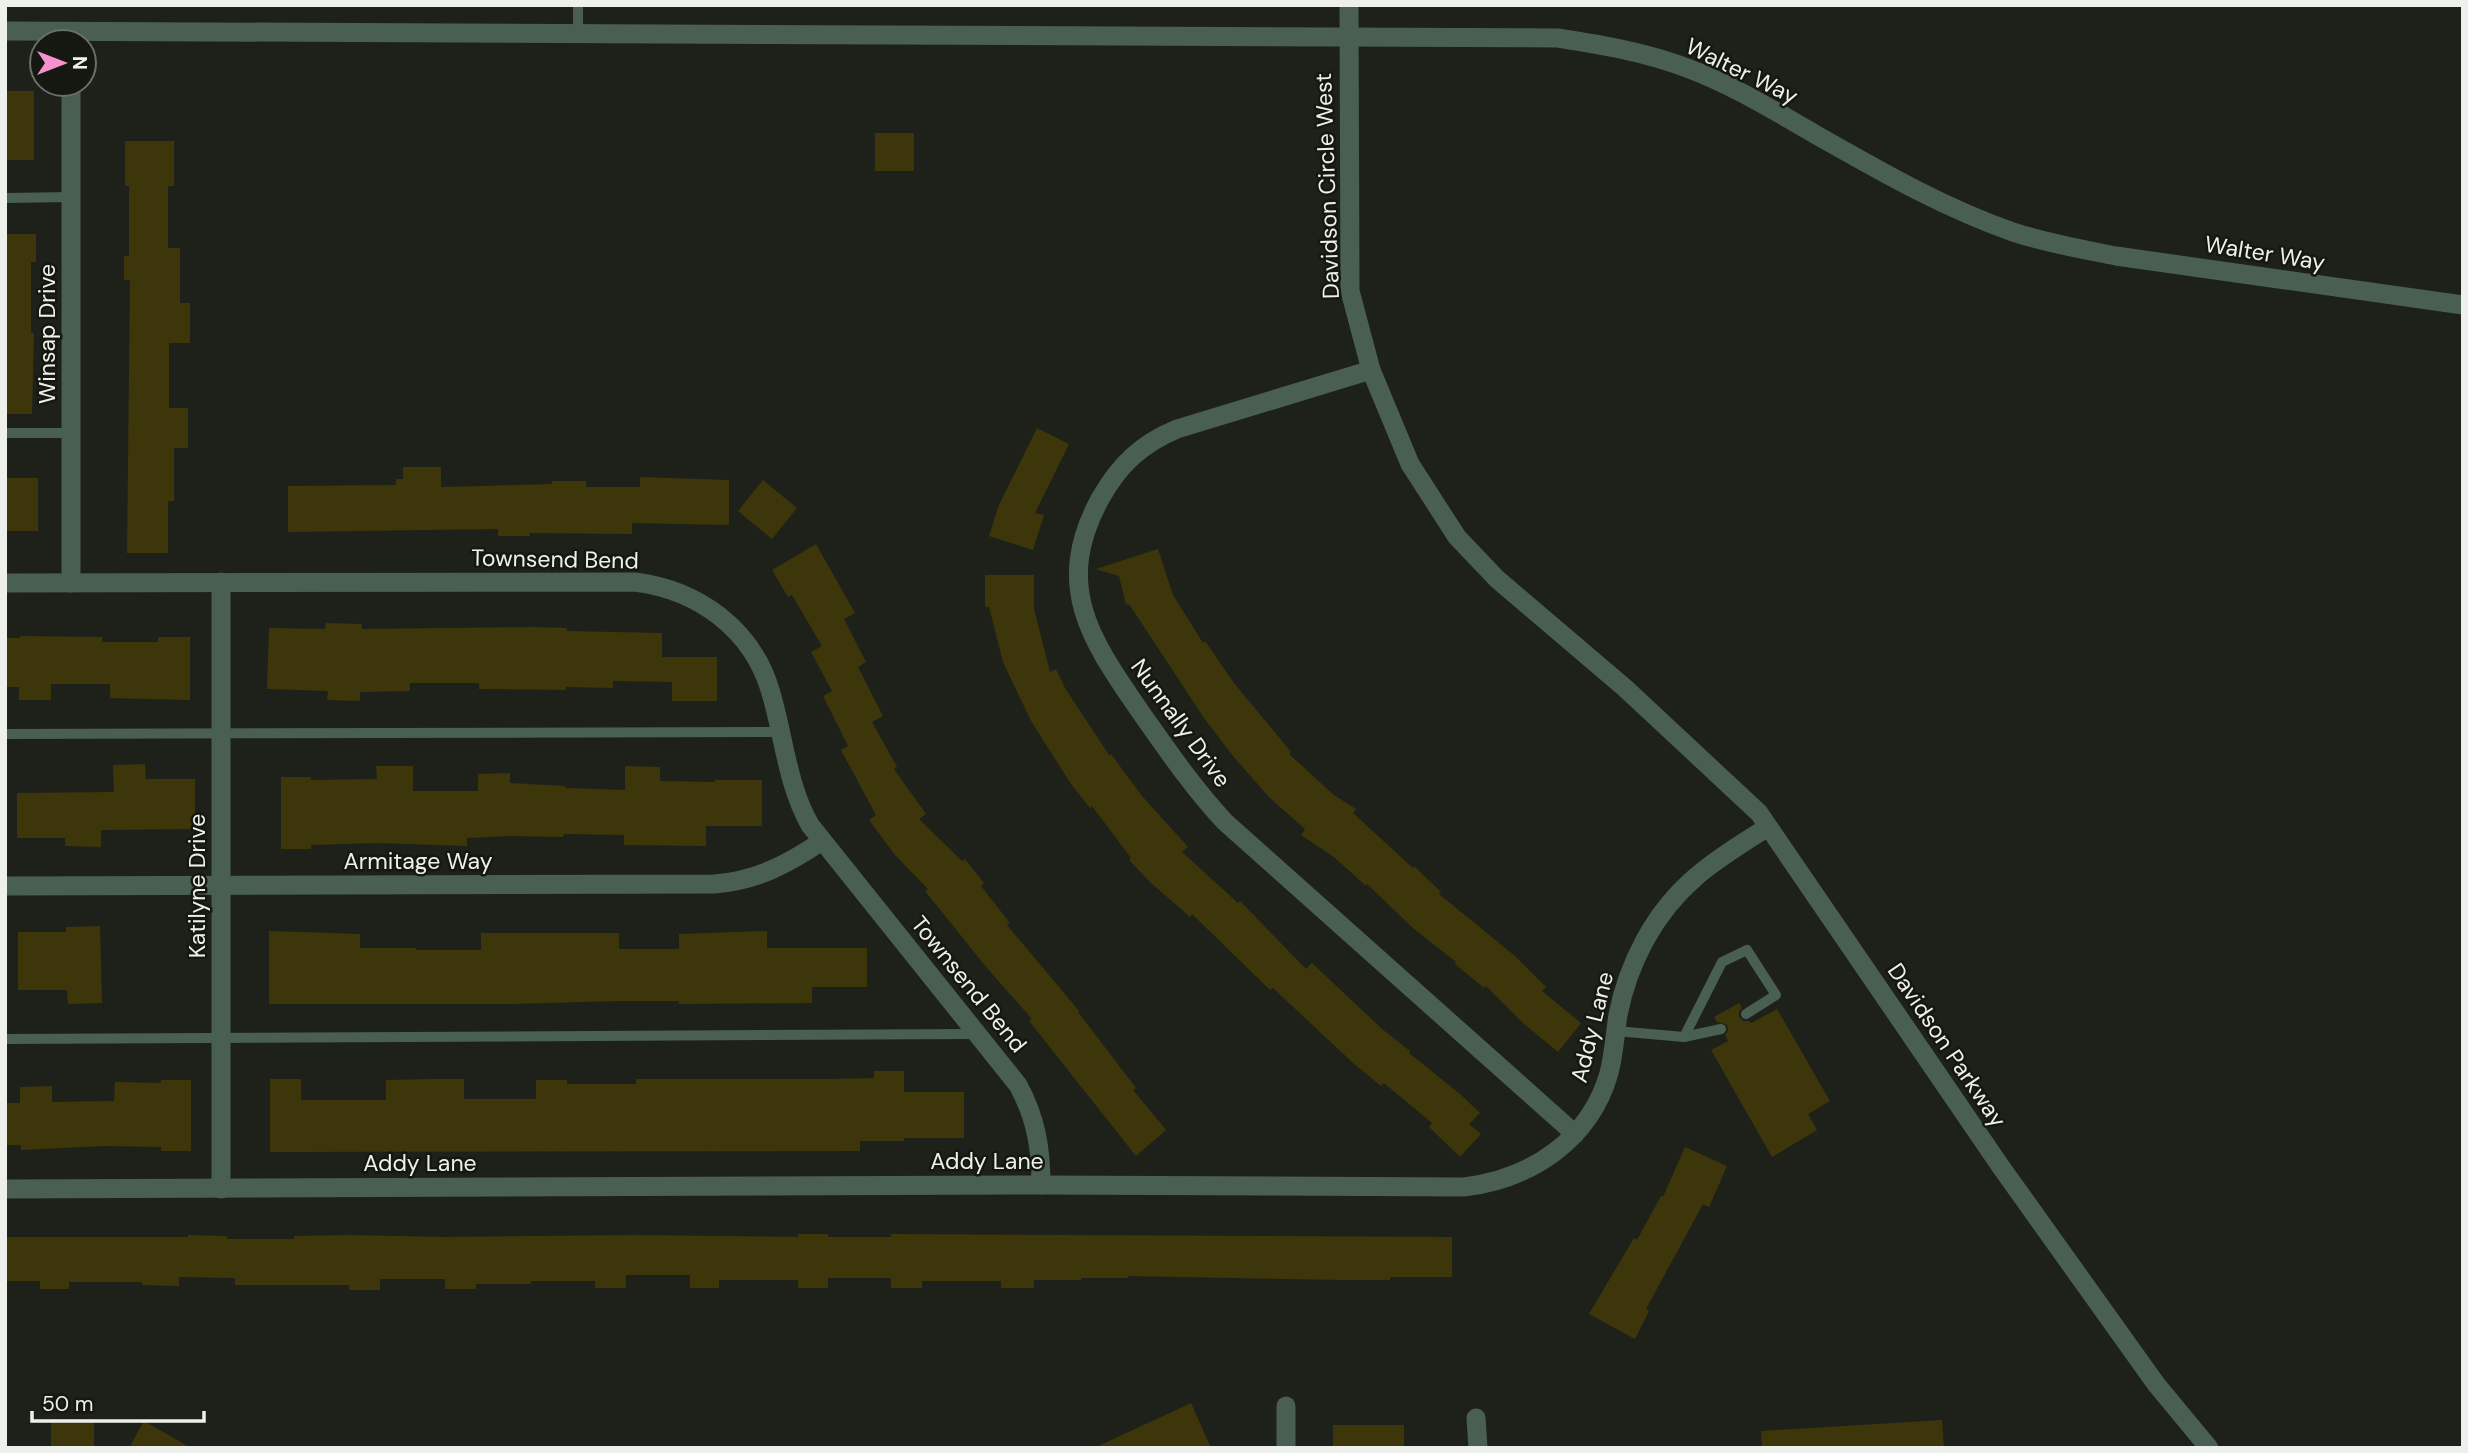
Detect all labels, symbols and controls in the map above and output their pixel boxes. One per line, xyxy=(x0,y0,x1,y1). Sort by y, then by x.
north arrow xyxy=(28,28,98,98)
street label: Walter Way xyxy=(1681,31,1803,111)
text: N xyxy=(67,56,92,70)
street label: Davidson Circle West xyxy=(1308,72,1346,300)
street label: Walter Way xyxy=(2203,229,2327,277)
street label: Winsap Drive xyxy=(32,264,62,404)
street label: Townsend Bend xyxy=(471,543,639,575)
street label: Nunnally Drive xyxy=(1124,653,1238,793)
street label: Katilyne Drive xyxy=(182,814,212,958)
street label: Armitage Way xyxy=(344,846,493,876)
street label: Townsend Bend xyxy=(905,909,1033,1059)
street label: Davidson Parkway xyxy=(1881,957,2013,1133)
street label: Addy Lane xyxy=(1564,968,1620,1086)
street label: Addy Lane xyxy=(930,1146,1044,1176)
street label: Addy Lane xyxy=(363,1148,477,1178)
scale bar xyxy=(32,1380,203,1424)
text: 50 m xyxy=(42,1390,93,1418)

